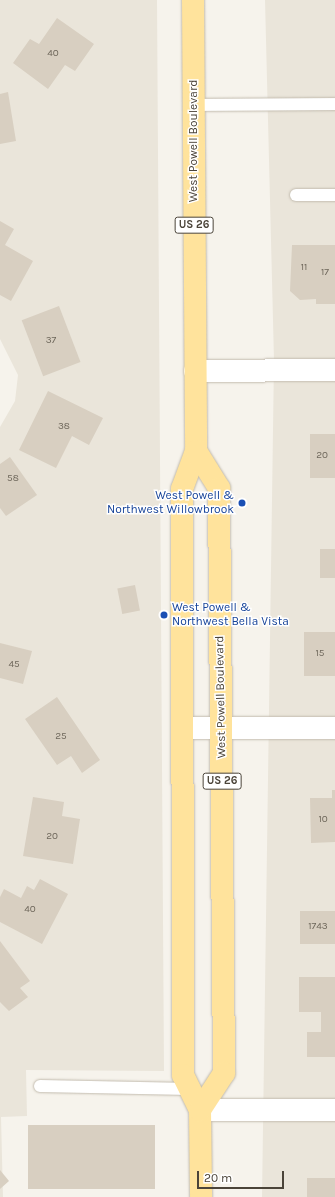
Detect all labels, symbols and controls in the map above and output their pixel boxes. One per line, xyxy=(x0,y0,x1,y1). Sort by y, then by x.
house number: 40 xyxy=(47,48,59,60)
street label: West Powell Boulevard xyxy=(187,80,201,202)
road number: US 26 xyxy=(174,216,214,234)
house number: 11 xyxy=(301,262,307,274)
house number: 17 xyxy=(321,267,329,279)
house number: 37 xyxy=(46,335,56,347)
house number: 38 xyxy=(58,421,70,433)
house number: 20 xyxy=(316,450,328,462)
house number: 58 xyxy=(7,473,19,485)
place label: West Powell & Northwest Willowbrook xyxy=(107,489,234,517)
marker: West Powell & Northwest Willowbrook xyxy=(237,498,247,508)
place label: West Powell & Northwest Bella Vista xyxy=(172,601,289,629)
marker: West Powell & Northwest Bella Vista xyxy=(159,610,169,620)
street label: West Powell Boulevard xyxy=(213,636,229,758)
house number: 15 xyxy=(316,648,324,660)
house number: 45 xyxy=(8,659,20,671)
house number: 25 xyxy=(55,731,67,743)
road number: US 26 xyxy=(202,772,242,790)
house number: 10 xyxy=(318,814,328,826)
house number: 20 xyxy=(46,831,58,843)
house number: 40 xyxy=(24,904,36,916)
house number: 1743 xyxy=(308,921,328,933)
scale bar xyxy=(199,1163,286,1189)
text: 20 m xyxy=(204,1171,232,1185)

